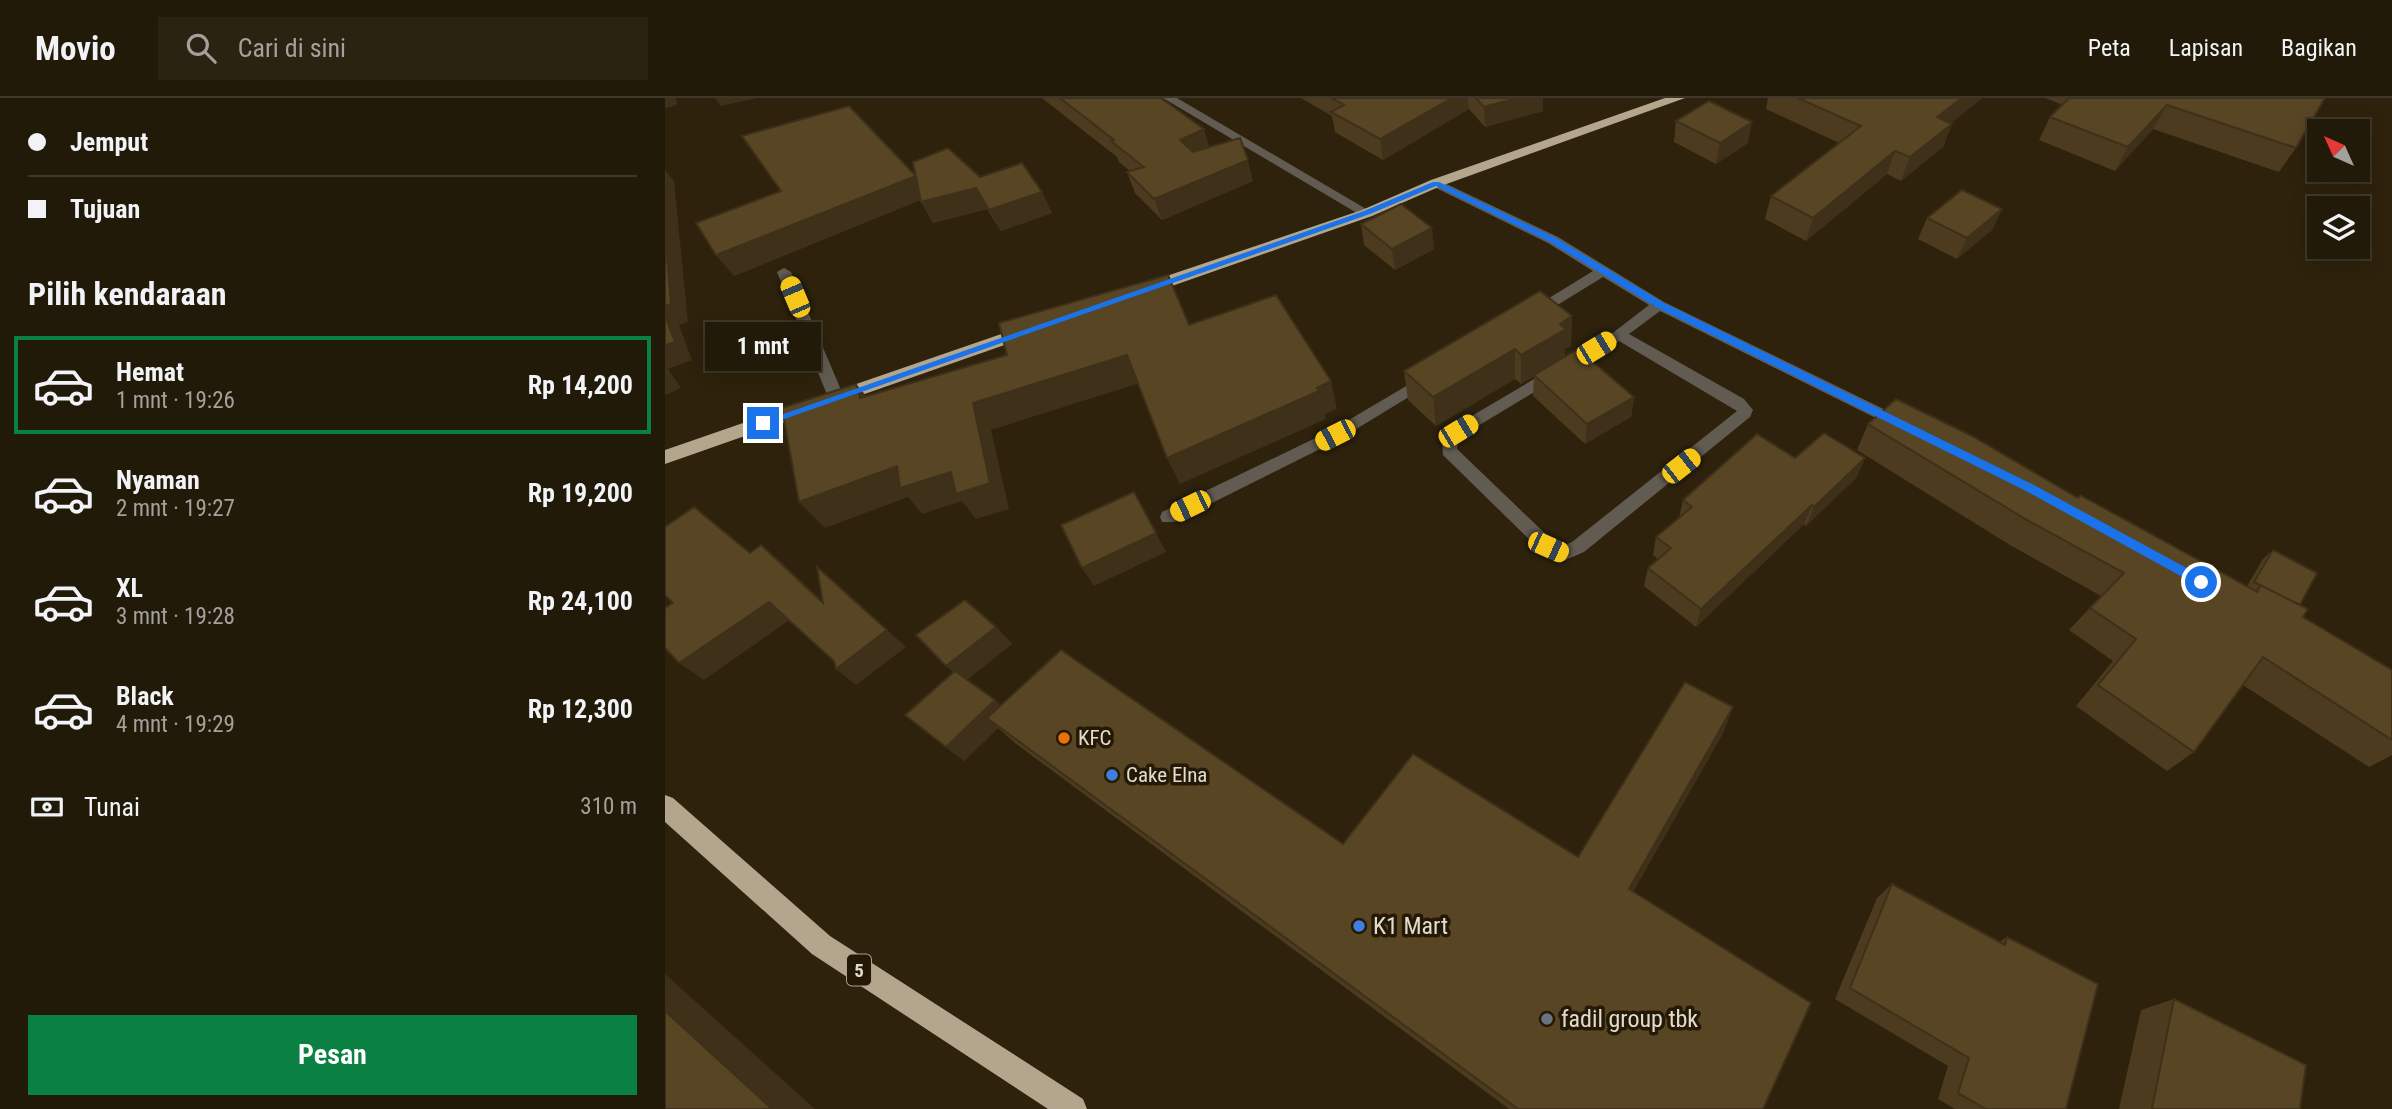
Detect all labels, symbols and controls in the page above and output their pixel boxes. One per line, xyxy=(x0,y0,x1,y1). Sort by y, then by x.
search box xyxy=(158,17,648,80)
text: Movio xyxy=(35,29,116,68)
icon: search xyxy=(182,29,220,67)
text: Cari di sini xyxy=(238,33,346,63)
text: Peta xyxy=(2088,34,2131,62)
text: Lapisan xyxy=(2169,34,2243,62)
text: Bagikan xyxy=(2281,34,2357,62)
north arrow xyxy=(2307,119,2369,182)
map controls xyxy=(2307,119,2370,259)
text: Jemput xyxy=(70,127,148,157)
text: Tujuan xyxy=(70,194,140,224)
button: layers xyxy=(2307,196,2370,259)
car xyxy=(778,274,813,320)
text: Pilih kendaraan xyxy=(28,275,227,313)
callout: 1 mnt xyxy=(705,322,821,370)
car xyxy=(1573,328,1620,368)
text: 1 mnt xyxy=(737,333,789,360)
icon: car xyxy=(32,354,95,417)
text: Hemat xyxy=(116,357,184,387)
text: Rp 14,200 xyxy=(528,370,633,400)
text: 1 mnt · 19:26 xyxy=(116,387,235,414)
route end xyxy=(747,407,779,439)
car xyxy=(1435,411,1482,451)
car xyxy=(1312,416,1359,454)
car xyxy=(1658,445,1705,487)
icon: car xyxy=(32,462,95,525)
text: Nyaman xyxy=(116,465,200,495)
text: Rp 19,200 xyxy=(528,478,633,508)
car xyxy=(1167,487,1214,525)
text: 2 mnt · 19:27 xyxy=(116,495,235,522)
car xyxy=(1525,529,1572,565)
route start xyxy=(2185,566,2217,598)
icon: car xyxy=(32,570,95,633)
text: XL xyxy=(116,573,143,603)
text: Rp 24,100 xyxy=(528,586,633,616)
text: 3 mnt · 19:28 xyxy=(116,603,235,630)
icon: car xyxy=(32,678,95,741)
text: Black xyxy=(116,681,174,711)
text: Rp 12,300 xyxy=(528,694,633,724)
text: 4 mnt · 19:29 xyxy=(116,711,235,738)
place label: KFC xyxy=(1078,726,1111,750)
marker: KFC xyxy=(1056,730,1072,746)
place label: Cake Elna xyxy=(1126,763,1207,787)
marker: Cake Elna xyxy=(1104,767,1120,783)
icon: cash xyxy=(28,788,66,826)
text: Tunai xyxy=(84,792,140,822)
text: 310 m xyxy=(580,793,637,820)
place label: K1 Mart xyxy=(1373,912,1448,940)
marker: K1 Mart xyxy=(1351,918,1367,934)
road number: 5 xyxy=(847,954,871,986)
place label: fadil group tbk xyxy=(1561,1005,1698,1033)
marker: fadil group tbk xyxy=(1539,1011,1555,1027)
button: Pesan xyxy=(28,1015,637,1095)

